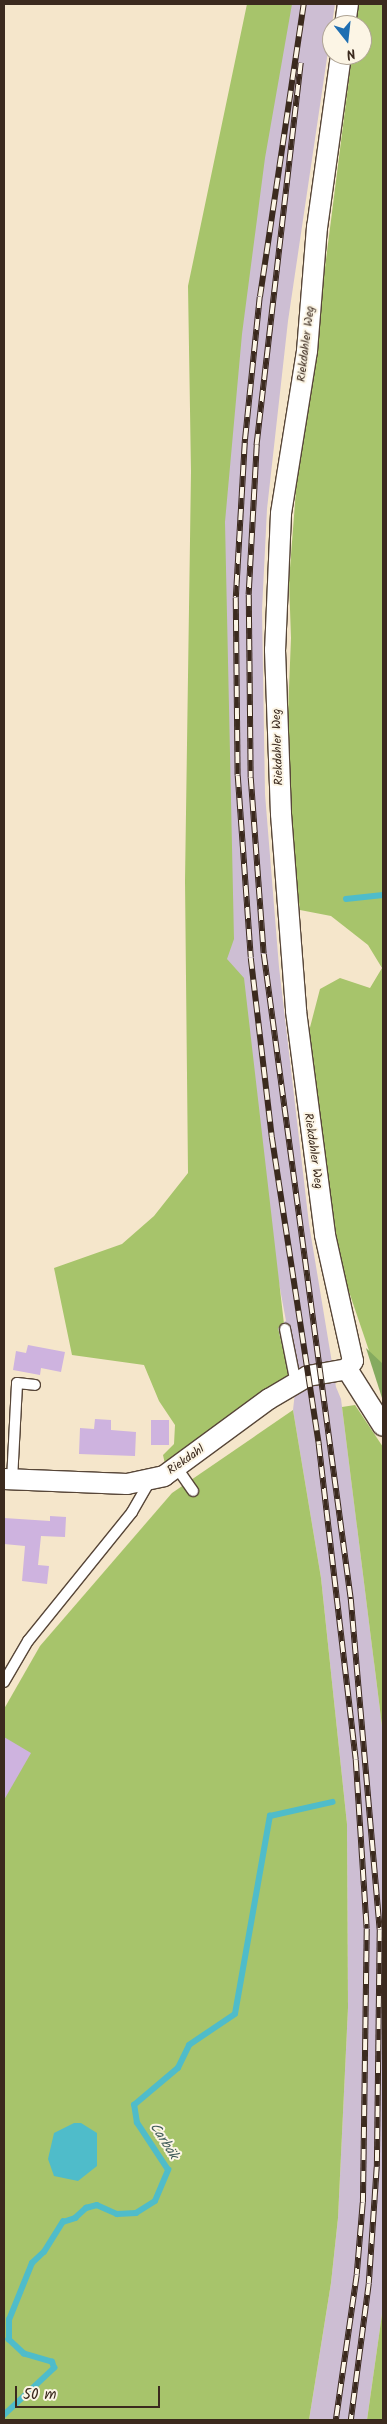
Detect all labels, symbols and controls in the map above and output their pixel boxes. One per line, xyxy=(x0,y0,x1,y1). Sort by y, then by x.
north arrow xyxy=(322,15,372,65)
text: N xyxy=(344,42,358,65)
street label: Riekdahler Weg xyxy=(294,305,318,383)
street label: Riekdahler Weg xyxy=(269,708,287,786)
street label: Riekdahler Weg xyxy=(301,1112,325,1190)
street label: Riekdahl xyxy=(165,1442,207,1478)
water label: Carbäk xyxy=(146,2120,182,2162)
scale bar xyxy=(18,2376,162,2408)
text: 50 m xyxy=(23,2383,57,2407)

